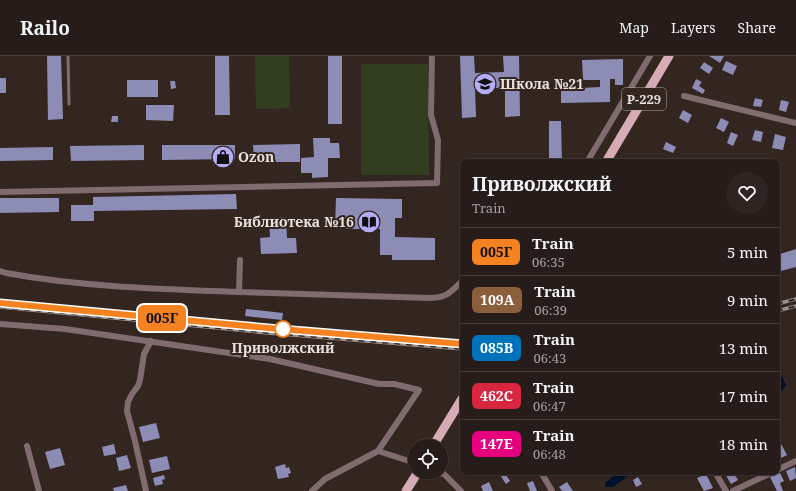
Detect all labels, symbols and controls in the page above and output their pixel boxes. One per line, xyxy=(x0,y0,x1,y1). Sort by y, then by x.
text: Railo xyxy=(20,15,70,41)
text: Map xyxy=(619,18,649,37)
text: Layers xyxy=(671,18,716,37)
text: Share xyxy=(738,18,776,37)
school or university icon: Школа №21 xyxy=(472,71,498,97)
place label: Школа №21 xyxy=(500,74,584,93)
road number: Р-229 xyxy=(622,88,666,110)
shop icon: Ozon xyxy=(210,144,236,170)
place label: Ozon xyxy=(238,147,274,166)
text: Приволжский xyxy=(472,171,612,197)
button: heart xyxy=(726,172,768,214)
text: Train xyxy=(472,199,506,217)
library icon: Библиотека №16 xyxy=(356,209,382,235)
place label: Библиотека №16 xyxy=(234,212,354,231)
text: Train xyxy=(532,233,574,253)
text: 005Г xyxy=(480,242,512,261)
text: 5 min xyxy=(727,242,768,262)
text: 06:35 xyxy=(532,253,565,271)
text: Train xyxy=(534,281,576,301)
text: 109А xyxy=(480,290,514,309)
text: 9 min xyxy=(727,290,768,310)
text: 06:39 xyxy=(534,301,567,319)
line badge: 005Г xyxy=(134,305,190,331)
text: 005Г xyxy=(146,308,178,327)
marker: Приволжский xyxy=(274,320,292,338)
text: Train xyxy=(533,329,575,349)
place label: Приволжский xyxy=(232,338,335,357)
text: 085В xyxy=(480,338,513,357)
text: 13 min xyxy=(719,338,768,358)
text: 06:43 xyxy=(533,349,566,367)
text: Train xyxy=(533,377,575,397)
text: 462С xyxy=(480,386,513,405)
text: 17 min xyxy=(719,386,768,406)
text: 06:47 xyxy=(533,397,566,415)
text: Train xyxy=(533,425,575,445)
text: 147Е xyxy=(480,434,513,453)
text: 18 min xyxy=(719,434,768,454)
map controls xyxy=(408,439,448,479)
button: locate xyxy=(408,439,448,479)
text: 06:48 xyxy=(533,445,566,463)

